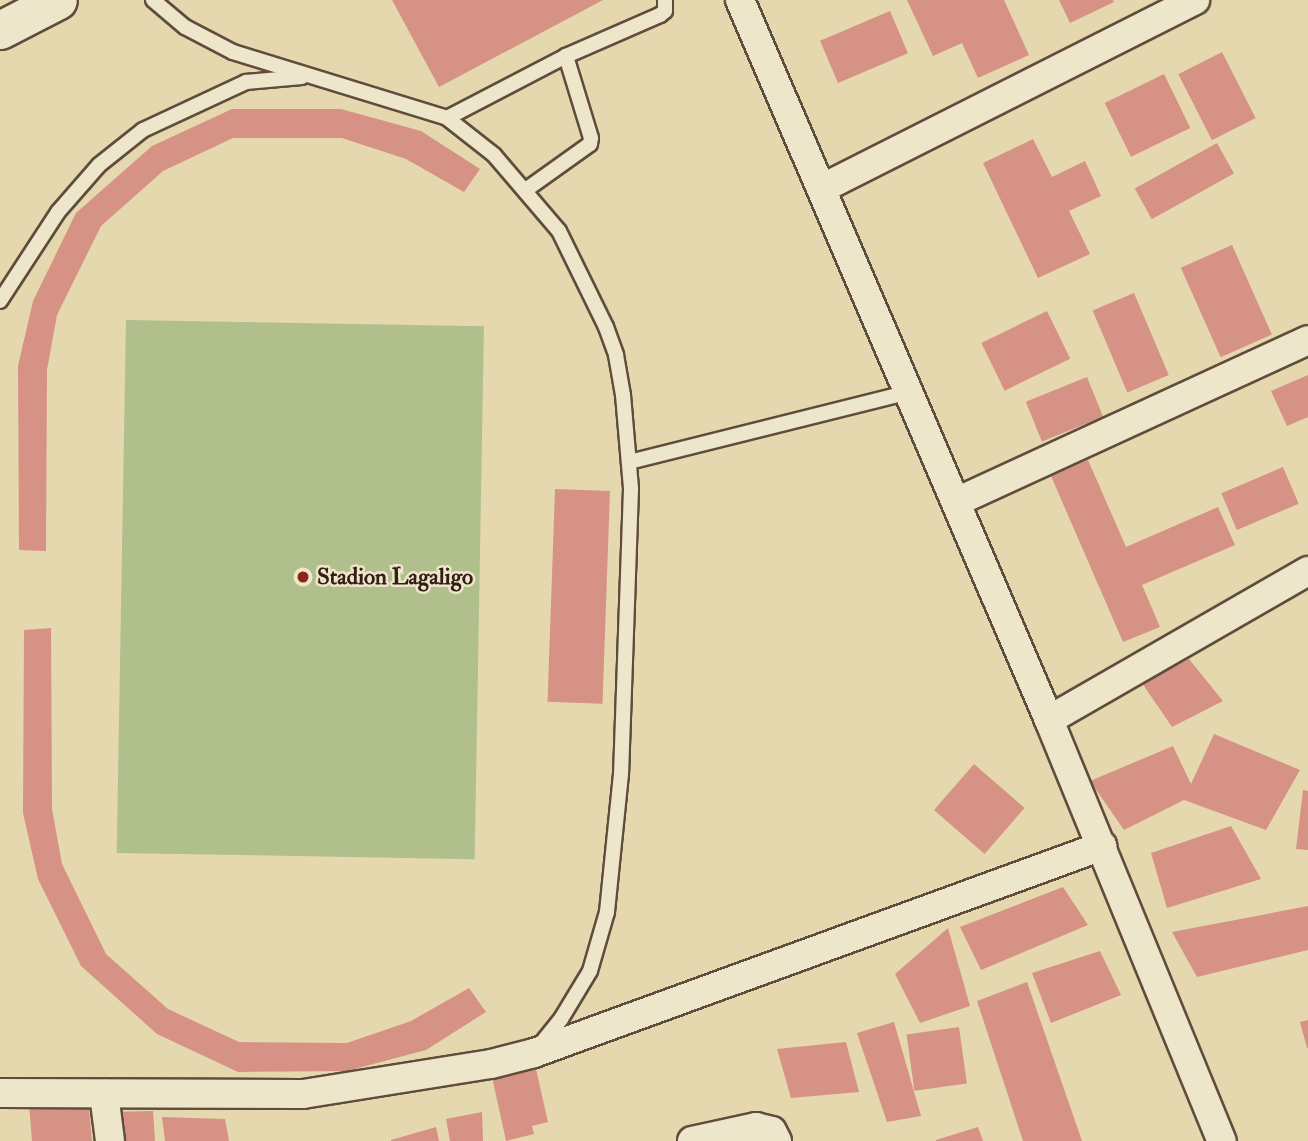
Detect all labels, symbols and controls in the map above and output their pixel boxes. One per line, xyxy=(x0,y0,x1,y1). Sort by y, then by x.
place label: Stadion Lagaligo xyxy=(317,563,473,591)
marker: Stadion Lagaligo xyxy=(295,569,311,585)

